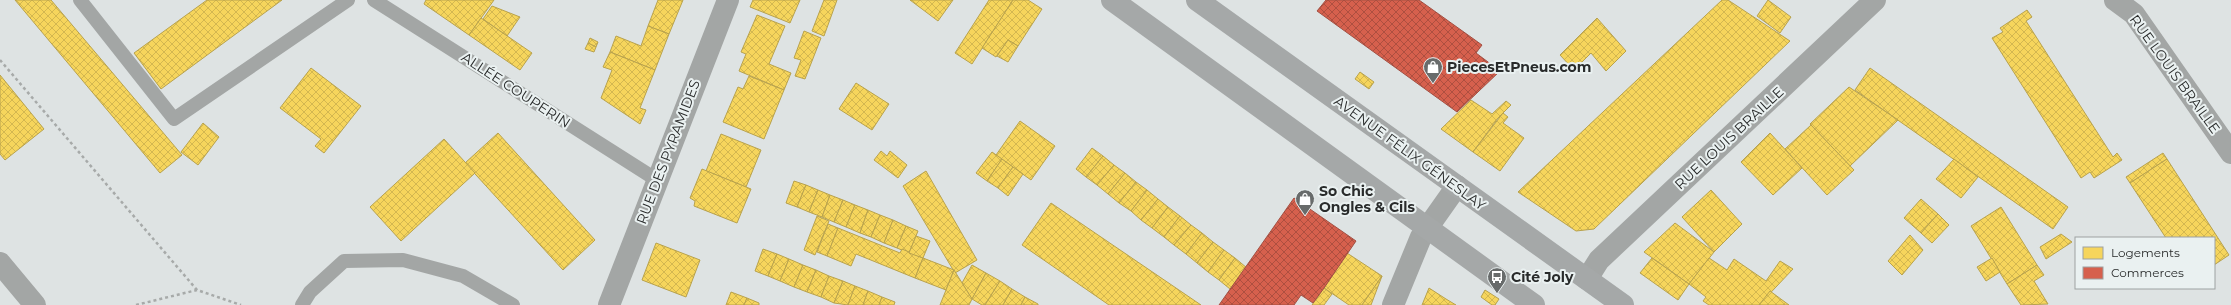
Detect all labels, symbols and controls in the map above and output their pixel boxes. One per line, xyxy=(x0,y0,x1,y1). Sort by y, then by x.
street label: RUE LOUIS BRAILLE xyxy=(2126,11,2224,137)
street label: ALLÉE COUPERIN xyxy=(458,48,574,132)
shop icon: PiecesEtPneus.com xyxy=(1422,56,1444,84)
place label: PiecesEtPneus.com xyxy=(1447,58,1591,76)
street label: RUE DES PYRAMIDES xyxy=(632,77,704,227)
street label: RUE LOUIS BRAILLE xyxy=(1671,83,1787,193)
street label: AVENUE FÉLIX GÉNESLAY xyxy=(1331,92,1490,214)
place label: So Chic Ongles & Cils xyxy=(1319,182,1416,216)
shop icon: So Chic Ongles & Cils xyxy=(1294,188,1316,216)
legend xyxy=(2075,237,2215,289)
text: Logements xyxy=(2111,245,2180,260)
text: Commerces xyxy=(2111,265,2184,280)
bus stop icon: Cité Joly xyxy=(1486,266,1508,294)
place label: Cité Joly xyxy=(1511,268,1574,286)

